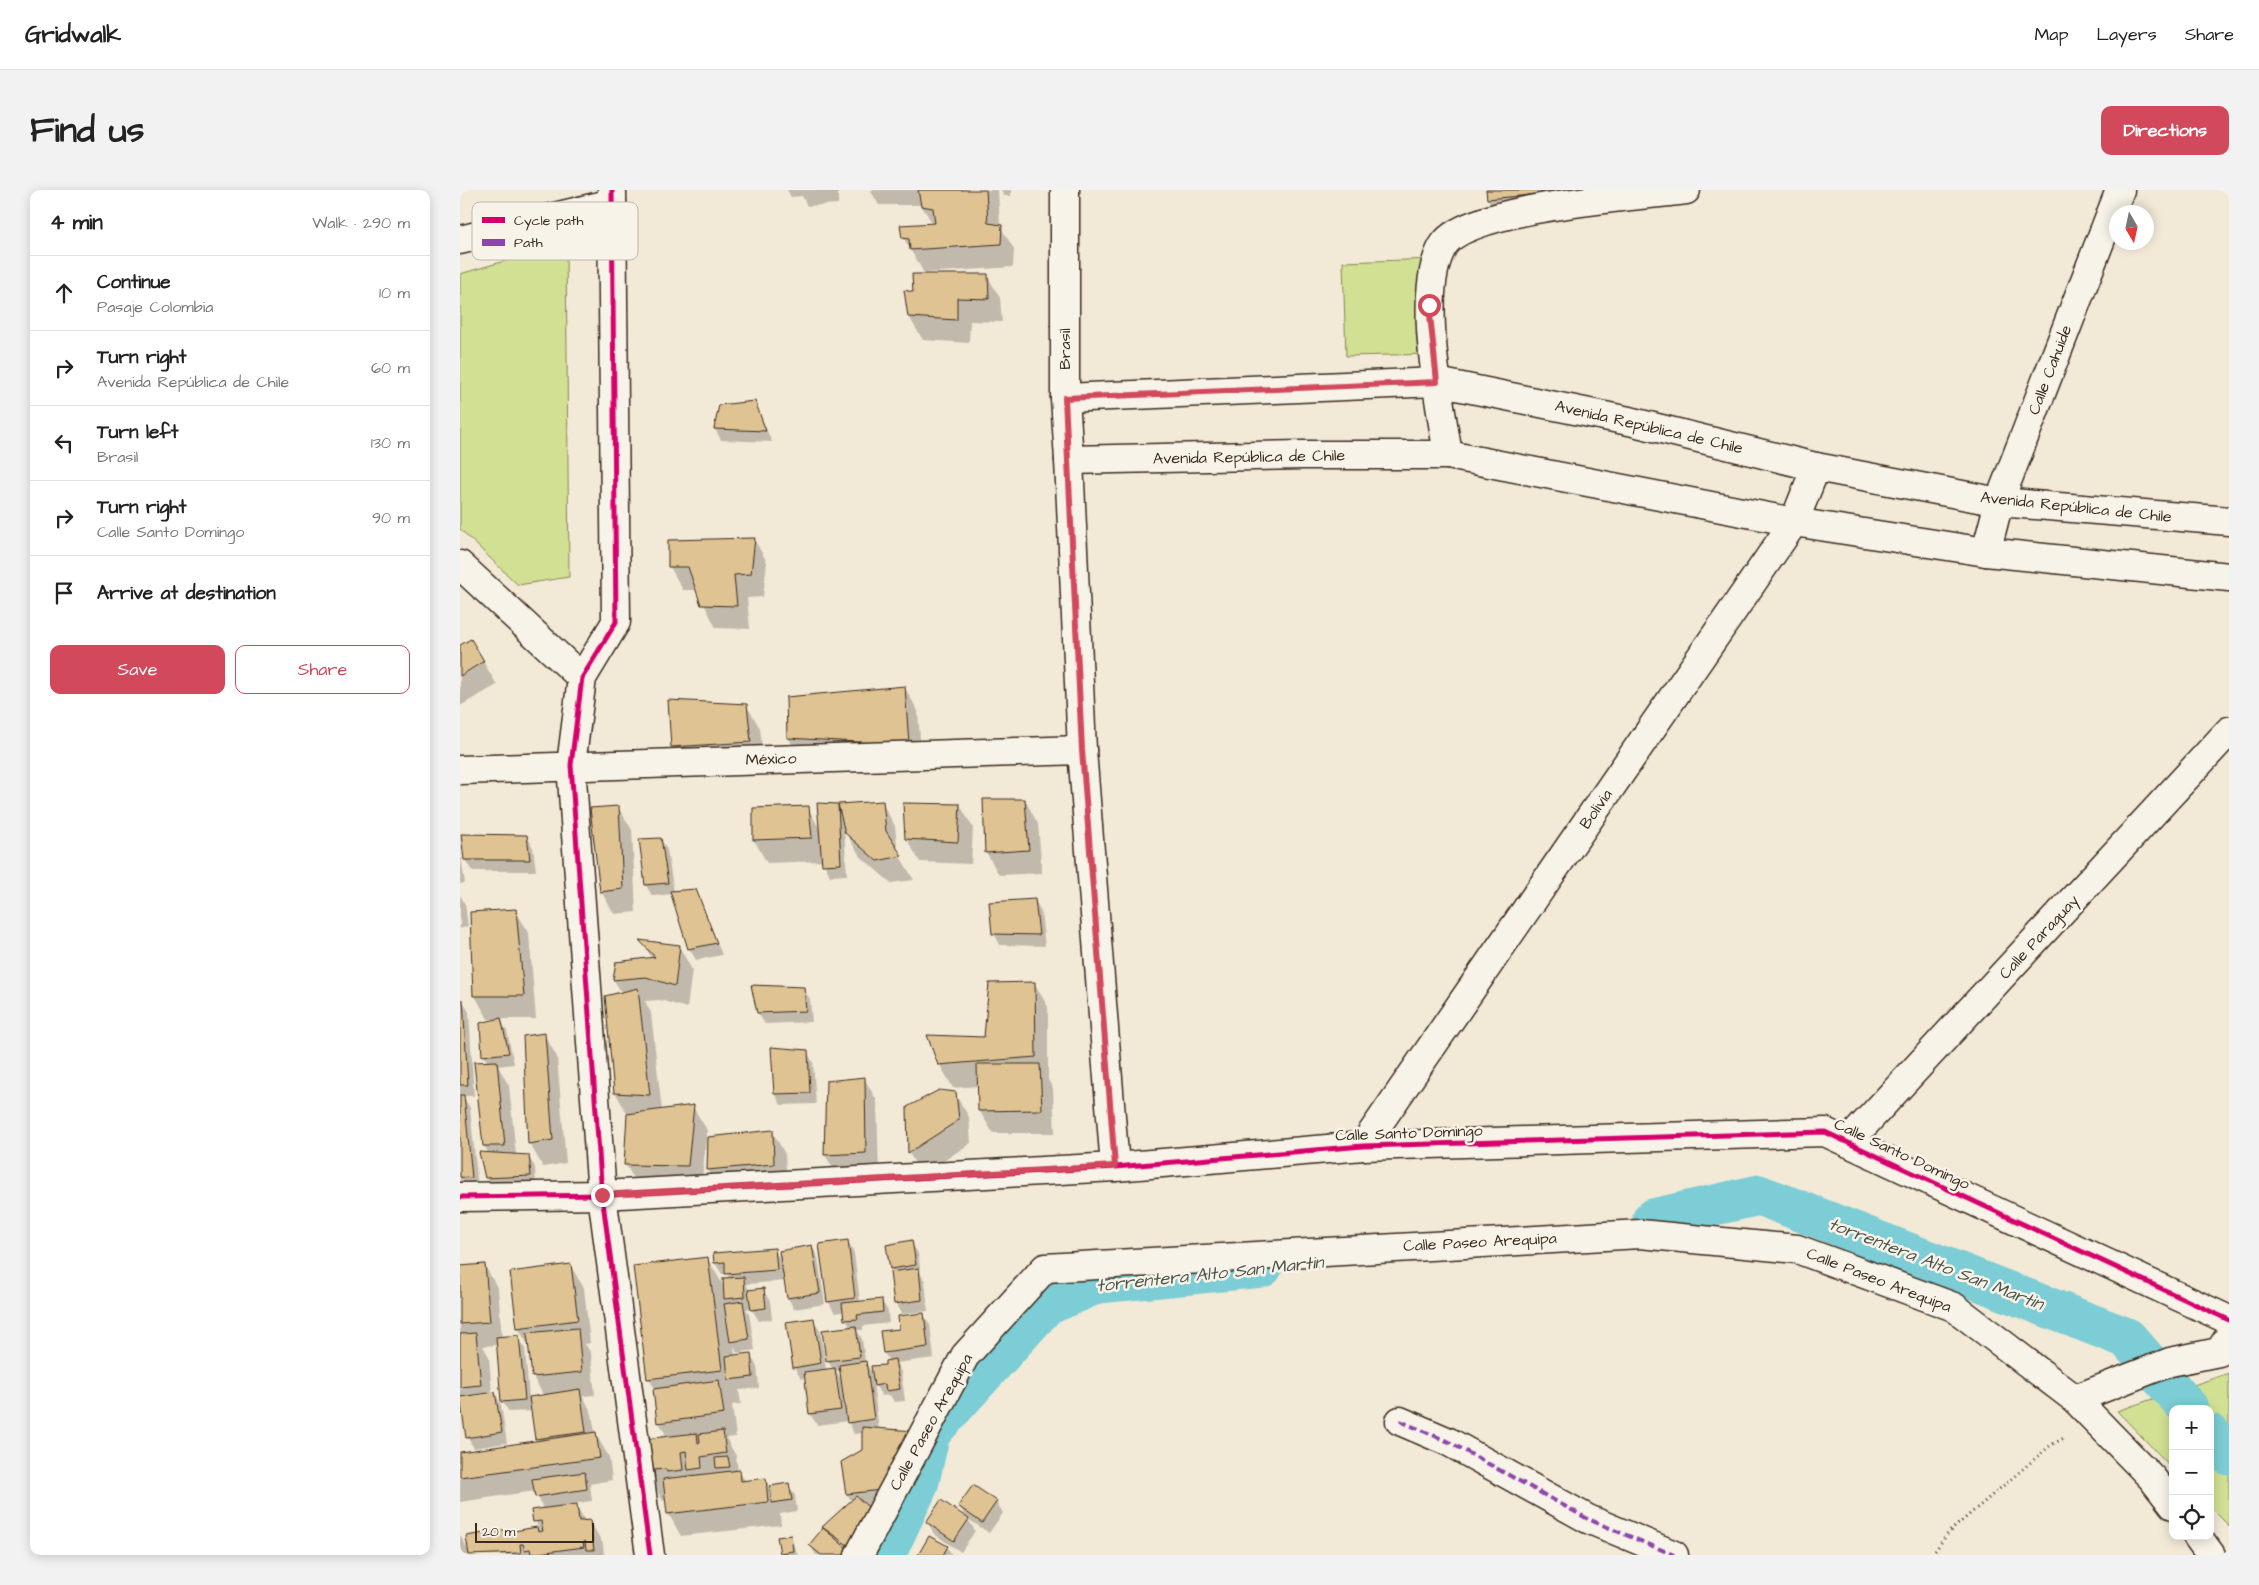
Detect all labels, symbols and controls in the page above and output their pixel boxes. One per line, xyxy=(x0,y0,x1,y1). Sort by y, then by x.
text: Gridwalk xyxy=(25,18,121,52)
text: Map xyxy=(2034,22,2068,47)
text: Layers xyxy=(2096,22,2157,47)
text: Share xyxy=(2185,22,2234,47)
text: Find us xyxy=(30,106,144,155)
button: Directions xyxy=(2101,106,2229,155)
legend xyxy=(472,202,638,260)
north arrow xyxy=(2109,205,2154,250)
text: 4 min xyxy=(50,208,103,237)
text: Cycle path xyxy=(514,211,583,231)
text: Walk · 290 m xyxy=(312,212,410,234)
text: Path xyxy=(514,233,543,253)
text: Continue xyxy=(97,269,171,296)
icon: ahead xyxy=(50,279,78,307)
text: 10 m xyxy=(379,282,410,304)
route start xyxy=(1418,294,1441,317)
text: Pasaje Colombia xyxy=(97,296,213,318)
street label: Calle Cahuide xyxy=(2023,322,2077,418)
street label: Brasil xyxy=(1054,328,1076,370)
text: Turn right xyxy=(97,344,186,371)
icon: right xyxy=(50,354,78,382)
text: 60 m xyxy=(371,357,410,379)
text: Avenida República de Chile xyxy=(97,371,289,393)
street label: Avenida República de Chile xyxy=(1553,395,1745,459)
text: Turn left xyxy=(97,419,178,446)
icon: left xyxy=(50,429,78,457)
text: 130 m xyxy=(371,432,410,454)
street label: Avenida República de Chile xyxy=(1153,444,1346,470)
text: Brasil xyxy=(97,446,138,468)
street label: Avenida República de Chile xyxy=(1979,486,2173,528)
text: Turn right xyxy=(97,494,186,521)
icon: right xyxy=(50,504,78,532)
text: 90 m xyxy=(372,507,410,529)
text: Calle Santo Domingo xyxy=(97,521,244,543)
icon: arrive xyxy=(50,579,78,607)
text: Arrive at destination xyxy=(97,580,276,607)
button: Save xyxy=(50,645,225,694)
button: Share xyxy=(235,645,410,694)
street label: México xyxy=(745,747,797,771)
street label: Bolivia xyxy=(1574,785,1618,833)
street label: Calle Paraguay xyxy=(1994,890,2085,985)
street label: Calle Santo Domingo xyxy=(1830,1113,1973,1196)
street label: Calle Santo Domingo xyxy=(1335,1119,1483,1148)
route end xyxy=(591,1184,614,1207)
water label: torrentera Alto San Martin xyxy=(1825,1211,2049,1317)
street label: Calle Paseo Arequipa xyxy=(1403,1227,1557,1257)
street label: Calle Paseo Arequipa xyxy=(1803,1242,1955,1318)
water label: torrentera Alto San Martin xyxy=(1095,1249,1327,1298)
street label: Calle Paseo Arequipa xyxy=(884,1350,978,1494)
map controls xyxy=(2169,1405,2214,1540)
button: + xyxy=(2169,1405,2214,1450)
button: − xyxy=(2169,1450,2214,1495)
button: locate xyxy=(2169,1495,2214,1540)
scale bar xyxy=(475,1520,594,1543)
text: 20 m xyxy=(482,1522,515,1542)

